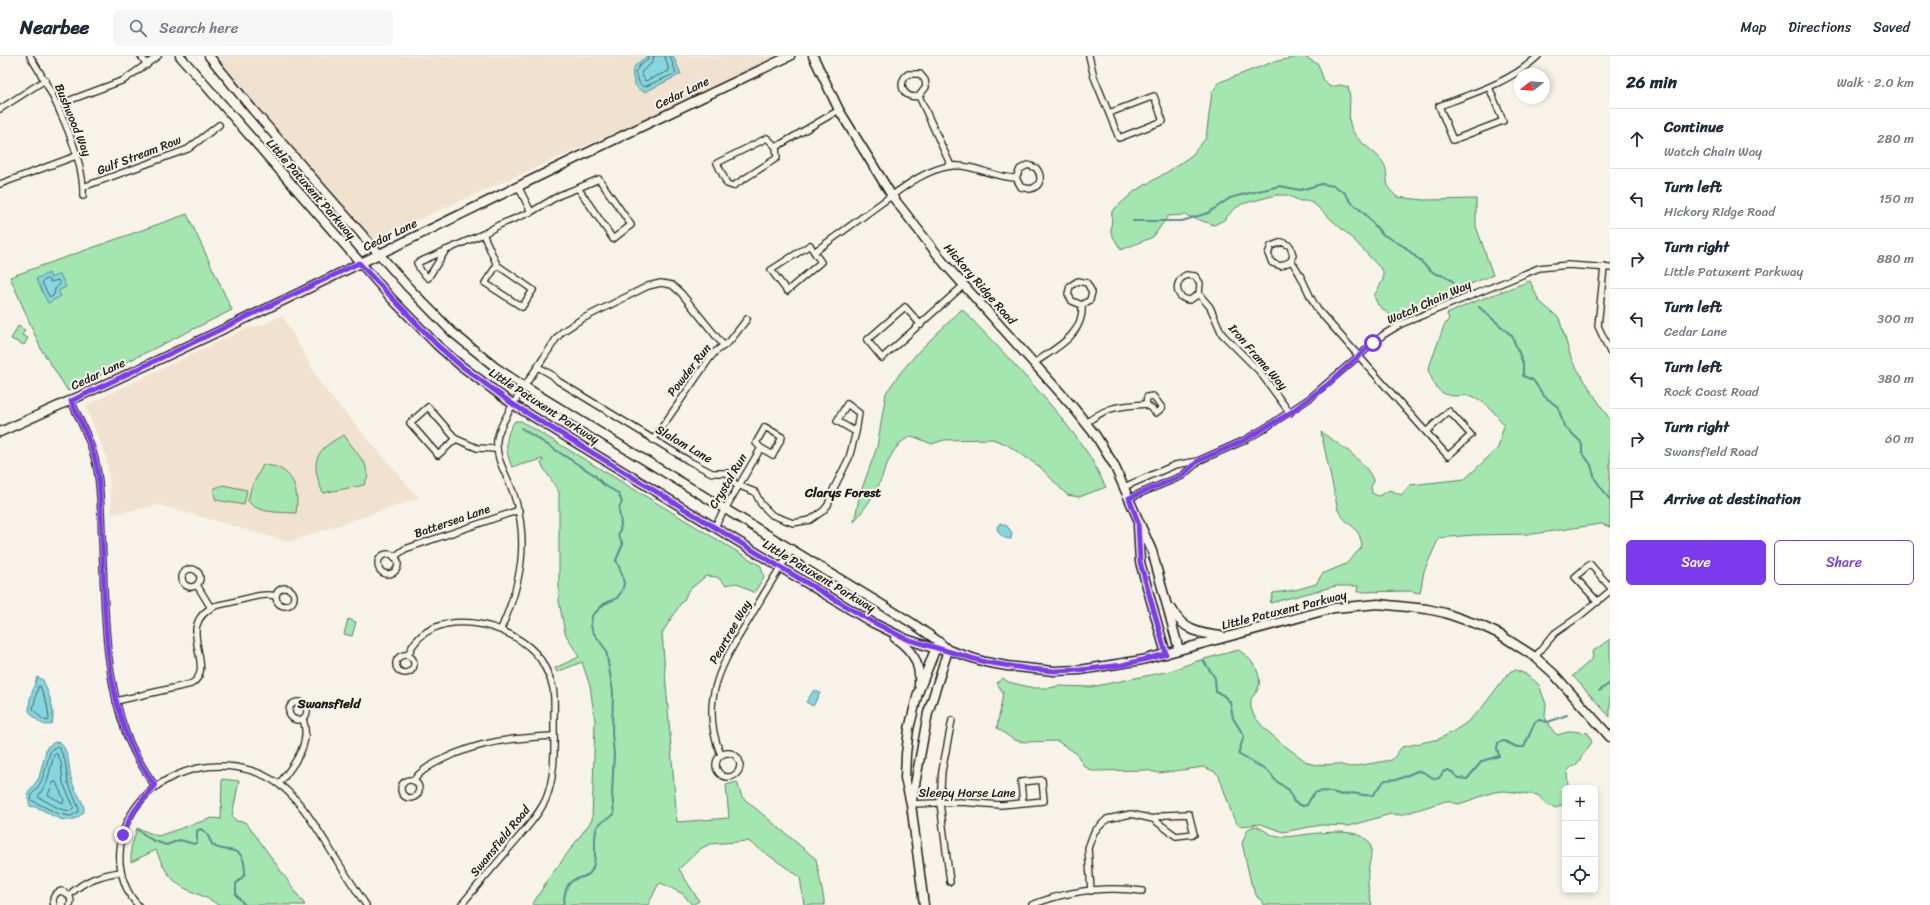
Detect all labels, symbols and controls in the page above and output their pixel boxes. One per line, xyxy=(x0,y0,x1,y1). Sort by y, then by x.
search box xyxy=(113,10,393,46)
text: Nearbee xyxy=(20,11,89,44)
text: Search here xyxy=(159,15,238,41)
text: Map xyxy=(1740,15,1766,40)
text: Directions xyxy=(1788,15,1851,40)
text: Saved xyxy=(1873,15,1910,40)
icon: search xyxy=(127,17,149,39)
text: 26 min xyxy=(1626,67,1677,97)
north arrow xyxy=(1514,68,1550,104)
street label: Cedar Lane xyxy=(651,70,713,116)
text: Walk · 2.0 km xyxy=(1837,71,1914,94)
street label: Bushwood Way xyxy=(48,80,98,161)
text: Continue xyxy=(1664,114,1724,140)
text: 280 m xyxy=(1877,127,1914,150)
icon: ahead xyxy=(1626,128,1648,150)
street label: Gulf Stream Row xyxy=(94,129,185,181)
street label: Little Patuxent Parkway xyxy=(261,133,362,245)
text: Watch Chain Way xyxy=(1664,140,1762,163)
text: Turn left xyxy=(1664,174,1722,200)
text: 150 m xyxy=(1879,187,1914,210)
icon: left xyxy=(1626,188,1648,210)
text: Hickory Ridge Road xyxy=(1664,200,1775,223)
street label: Cedar Lane xyxy=(359,212,421,258)
text: Turn right xyxy=(1664,234,1729,260)
street label: Hickory Ridge Road xyxy=(938,238,1023,331)
text: 880 m xyxy=(1877,247,1914,270)
icon: right xyxy=(1626,248,1648,270)
text: Little Patuxent Parkway xyxy=(1664,260,1803,283)
street label: Watch Chain Way xyxy=(1383,273,1476,330)
text: Turn left xyxy=(1664,294,1722,320)
text: 300 m xyxy=(1877,307,1914,330)
icon: left xyxy=(1626,308,1648,330)
street label: Iron Frame Way xyxy=(1222,318,1294,396)
text: Cedar Lane xyxy=(1664,320,1727,343)
route start xyxy=(1364,334,1382,352)
street label: Powder Run xyxy=(661,338,717,401)
street label: Cedar Lane xyxy=(67,352,129,396)
text: Turn left xyxy=(1664,354,1722,380)
street label: Little Patuxent Parkway xyxy=(484,362,605,451)
text: 380 m xyxy=(1877,367,1914,390)
icon: left xyxy=(1626,368,1648,390)
text: Rock Coast Road xyxy=(1664,380,1759,403)
text: Turn right xyxy=(1664,414,1729,440)
street label: Slalom Lane xyxy=(651,419,717,469)
text: 60 m xyxy=(1885,427,1914,450)
icon: right xyxy=(1626,428,1648,450)
text: Swansfield Road xyxy=(1664,440,1758,463)
street label: Crystal Run xyxy=(703,449,754,513)
district label: Clarys Forest xyxy=(804,481,881,504)
text: Arrive at destination xyxy=(1664,486,1801,512)
icon: arrive xyxy=(1626,488,1648,510)
street label: Battersea Lane xyxy=(411,498,493,544)
street label: Little Patuxent Parkway xyxy=(758,534,880,619)
button: Save xyxy=(1626,540,1766,585)
button: Share xyxy=(1774,540,1914,585)
street label: Little Patuxent Parkway xyxy=(1219,584,1350,636)
street label: Peartree Way xyxy=(703,595,758,668)
district label: Swansfield xyxy=(297,692,362,715)
street label: Sleepy Horse Lane xyxy=(919,782,1016,804)
map controls xyxy=(1562,785,1598,893)
button: + xyxy=(1562,785,1598,821)
street label: Swansfield Road xyxy=(464,800,536,882)
button: − xyxy=(1562,821,1598,857)
route end xyxy=(114,826,132,844)
button: locate xyxy=(1562,857,1598,893)

